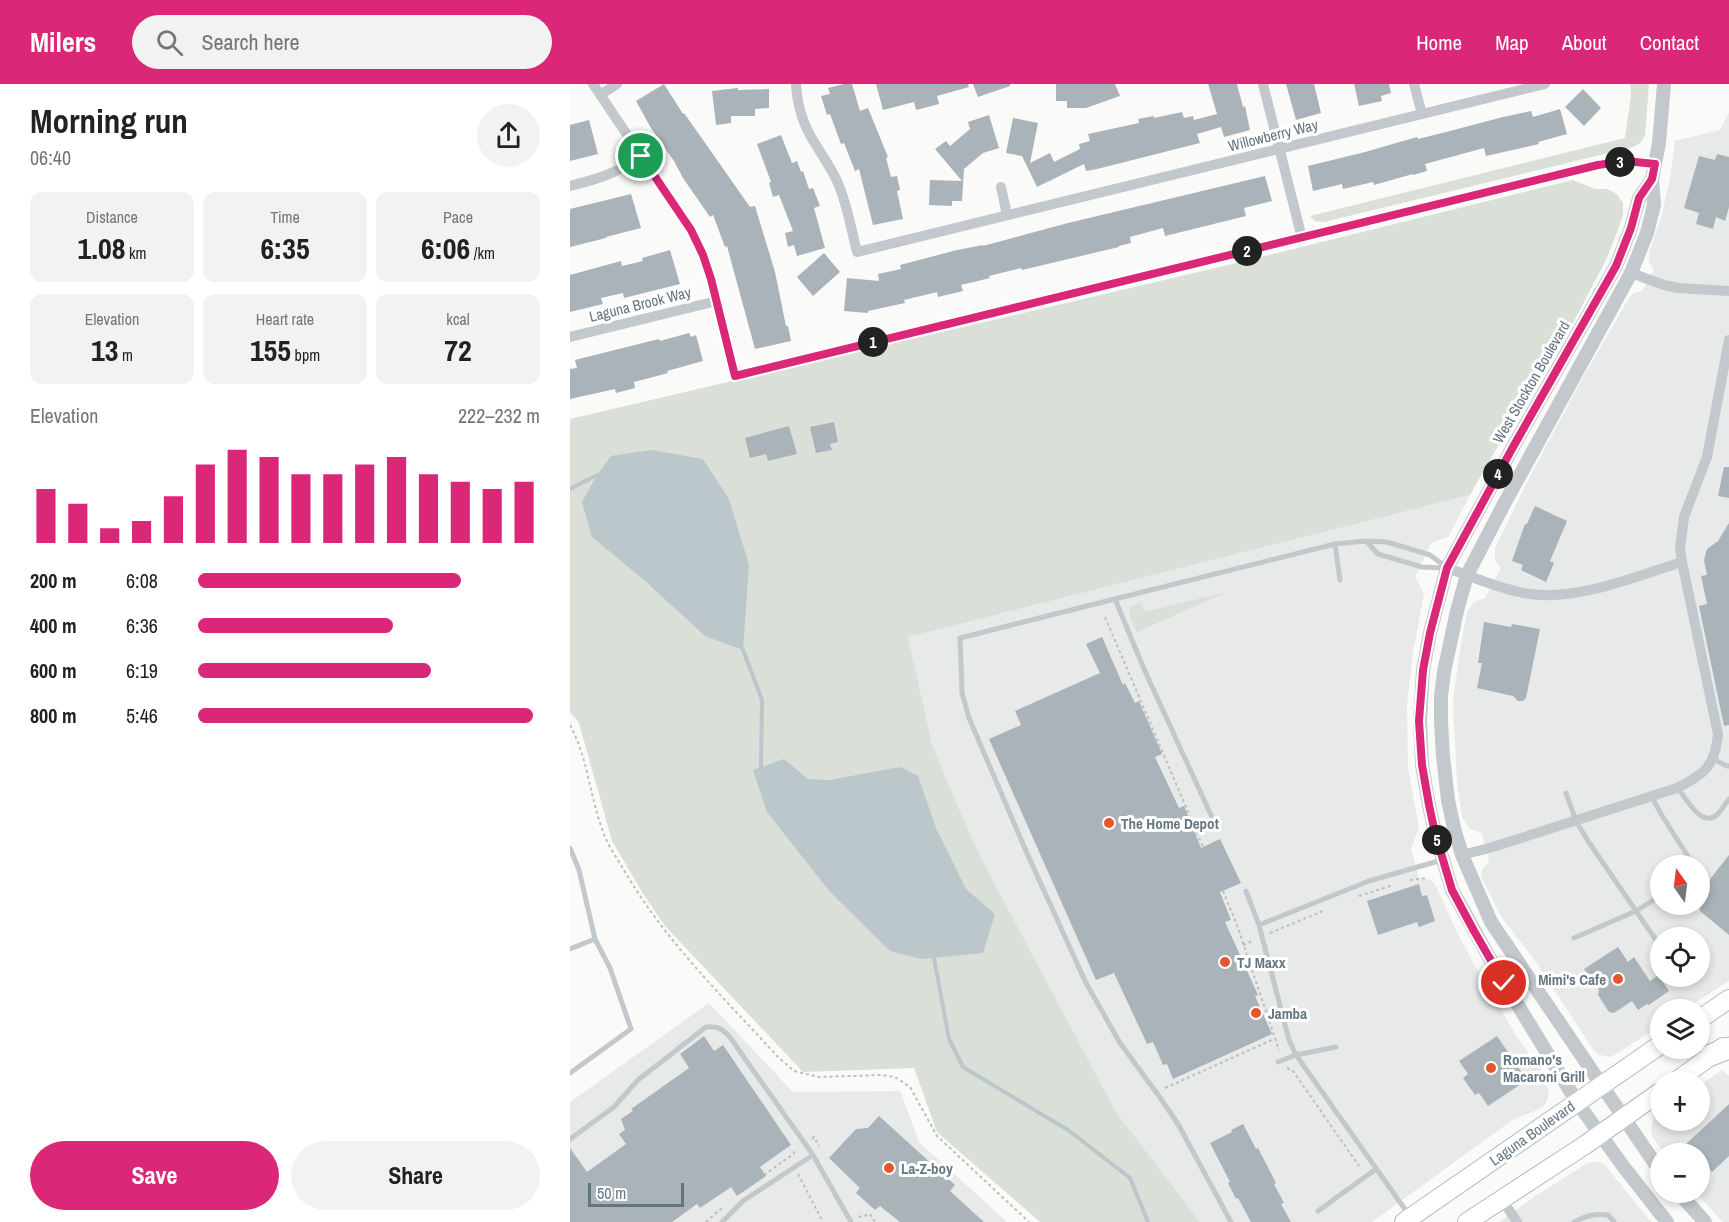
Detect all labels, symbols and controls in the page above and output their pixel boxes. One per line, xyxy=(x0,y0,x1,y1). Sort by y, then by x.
search box xyxy=(132,15,552,69)
text: Milers xyxy=(30,23,96,61)
icon: search xyxy=(153,26,186,59)
text: Search here xyxy=(201,27,300,57)
text: Home xyxy=(1416,28,1462,57)
text: Map xyxy=(1495,28,1529,57)
text: About xyxy=(1562,28,1607,57)
text: Contact xyxy=(1640,28,1699,57)
text: Morning run xyxy=(30,99,188,143)
button: share xyxy=(477,104,540,167)
street label: Willowberry Way xyxy=(1226,114,1321,156)
pin xyxy=(615,130,666,181)
icon: arrive xyxy=(624,139,657,172)
text: 06:40 xyxy=(30,144,71,171)
pin: 3 xyxy=(1605,147,1635,177)
text: 3 xyxy=(1616,151,1624,173)
text: Distance xyxy=(86,206,138,228)
text: Time xyxy=(270,206,300,228)
text: Pace xyxy=(443,206,473,228)
text: 1.08 xyxy=(77,228,125,268)
text: 6:35 xyxy=(260,228,310,268)
text: 6:06 xyxy=(421,228,470,268)
pin: 2 xyxy=(1232,236,1262,266)
text: 2 xyxy=(1243,240,1251,262)
text: km xyxy=(125,242,147,264)
text: /km xyxy=(470,242,495,264)
street label: Laguna Brook Way xyxy=(587,281,694,327)
text: Elevation xyxy=(85,308,139,330)
text: Heart rate xyxy=(256,308,314,330)
text: kcal xyxy=(446,308,470,330)
street label: West Stockton Boulevard xyxy=(1487,317,1575,447)
pin: 1 xyxy=(858,327,888,357)
text: 13 xyxy=(91,330,118,370)
text: 155 xyxy=(250,330,291,370)
text: 72 xyxy=(444,330,472,370)
text: 1 xyxy=(869,331,877,353)
text: m xyxy=(118,344,133,366)
text: bpm xyxy=(291,344,320,366)
text: Elevation xyxy=(30,402,98,429)
text: 222–232 m xyxy=(458,402,540,429)
pin: 4 xyxy=(1483,459,1513,489)
text: 4 xyxy=(1494,463,1502,485)
text: 200 m xyxy=(30,567,77,594)
text: 6:08 xyxy=(126,567,158,594)
text: 400 m xyxy=(30,612,77,639)
text: 6:36 xyxy=(126,612,158,639)
text: 600 m xyxy=(30,657,77,684)
text: 6:19 xyxy=(126,657,158,684)
text: 800 m xyxy=(30,702,77,729)
text: 5:46 xyxy=(126,702,158,729)
place label: The Home Depot xyxy=(1121,813,1219,834)
marker: The Home Depot xyxy=(1102,816,1116,830)
pin: 5 xyxy=(1422,825,1452,855)
text: 5 xyxy=(1433,829,1441,851)
north arrow xyxy=(1650,855,1710,915)
map controls xyxy=(1650,855,1710,1203)
button: locate xyxy=(1650,927,1710,987)
place label: TJ Maxx xyxy=(1237,952,1286,973)
marker: TJ Maxx xyxy=(1218,955,1232,969)
pin xyxy=(1478,957,1529,1008)
icon: check xyxy=(1487,966,1520,999)
place label: Mimi's Cafe xyxy=(1538,969,1606,990)
marker: Mimi's Cafe xyxy=(1611,972,1625,986)
button: layers xyxy=(1650,999,1710,1059)
place label: Jamba xyxy=(1268,1003,1307,1024)
marker: Jamba xyxy=(1249,1006,1263,1020)
place label: Romano's Macaroni Grill xyxy=(1503,1049,1585,1087)
marker: Romano's Macaroni Grill xyxy=(1484,1061,1498,1075)
button: + xyxy=(1650,1071,1710,1131)
street label: Laguna Boulevard xyxy=(1485,1096,1579,1170)
button: Save xyxy=(30,1141,279,1210)
button: Share xyxy=(291,1141,540,1210)
button: − xyxy=(1650,1143,1710,1203)
place label: La-Z-boy xyxy=(901,1158,953,1179)
marker: La-Z-boy xyxy=(882,1161,896,1175)
scale bar xyxy=(588,1180,684,1208)
text: 50 m xyxy=(597,1182,626,1204)

